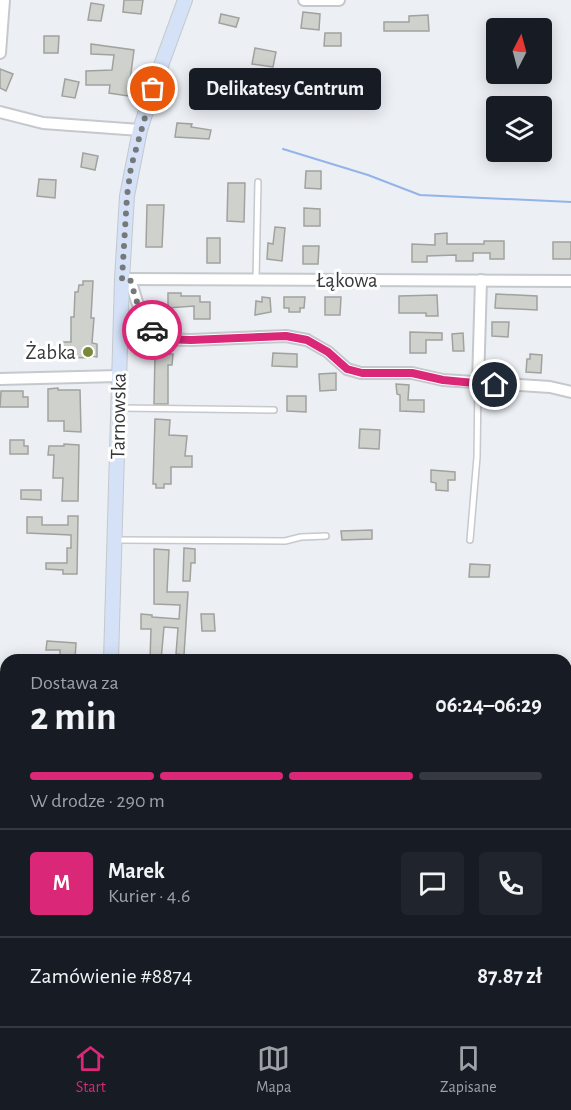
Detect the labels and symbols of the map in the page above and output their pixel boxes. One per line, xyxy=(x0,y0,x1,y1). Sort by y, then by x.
north arrow xyxy=(486,18,552,84)
pin xyxy=(127,63,178,114)
callout: Delikatesy Centrum xyxy=(189,68,381,110)
street label: Łąkowa xyxy=(316,270,378,291)
courier xyxy=(122,300,182,360)
place label: Żabka xyxy=(26,341,76,363)
marker: Żabka xyxy=(81,345,95,359)
pin xyxy=(469,359,520,410)
street label: Tarnowska xyxy=(107,372,130,460)

